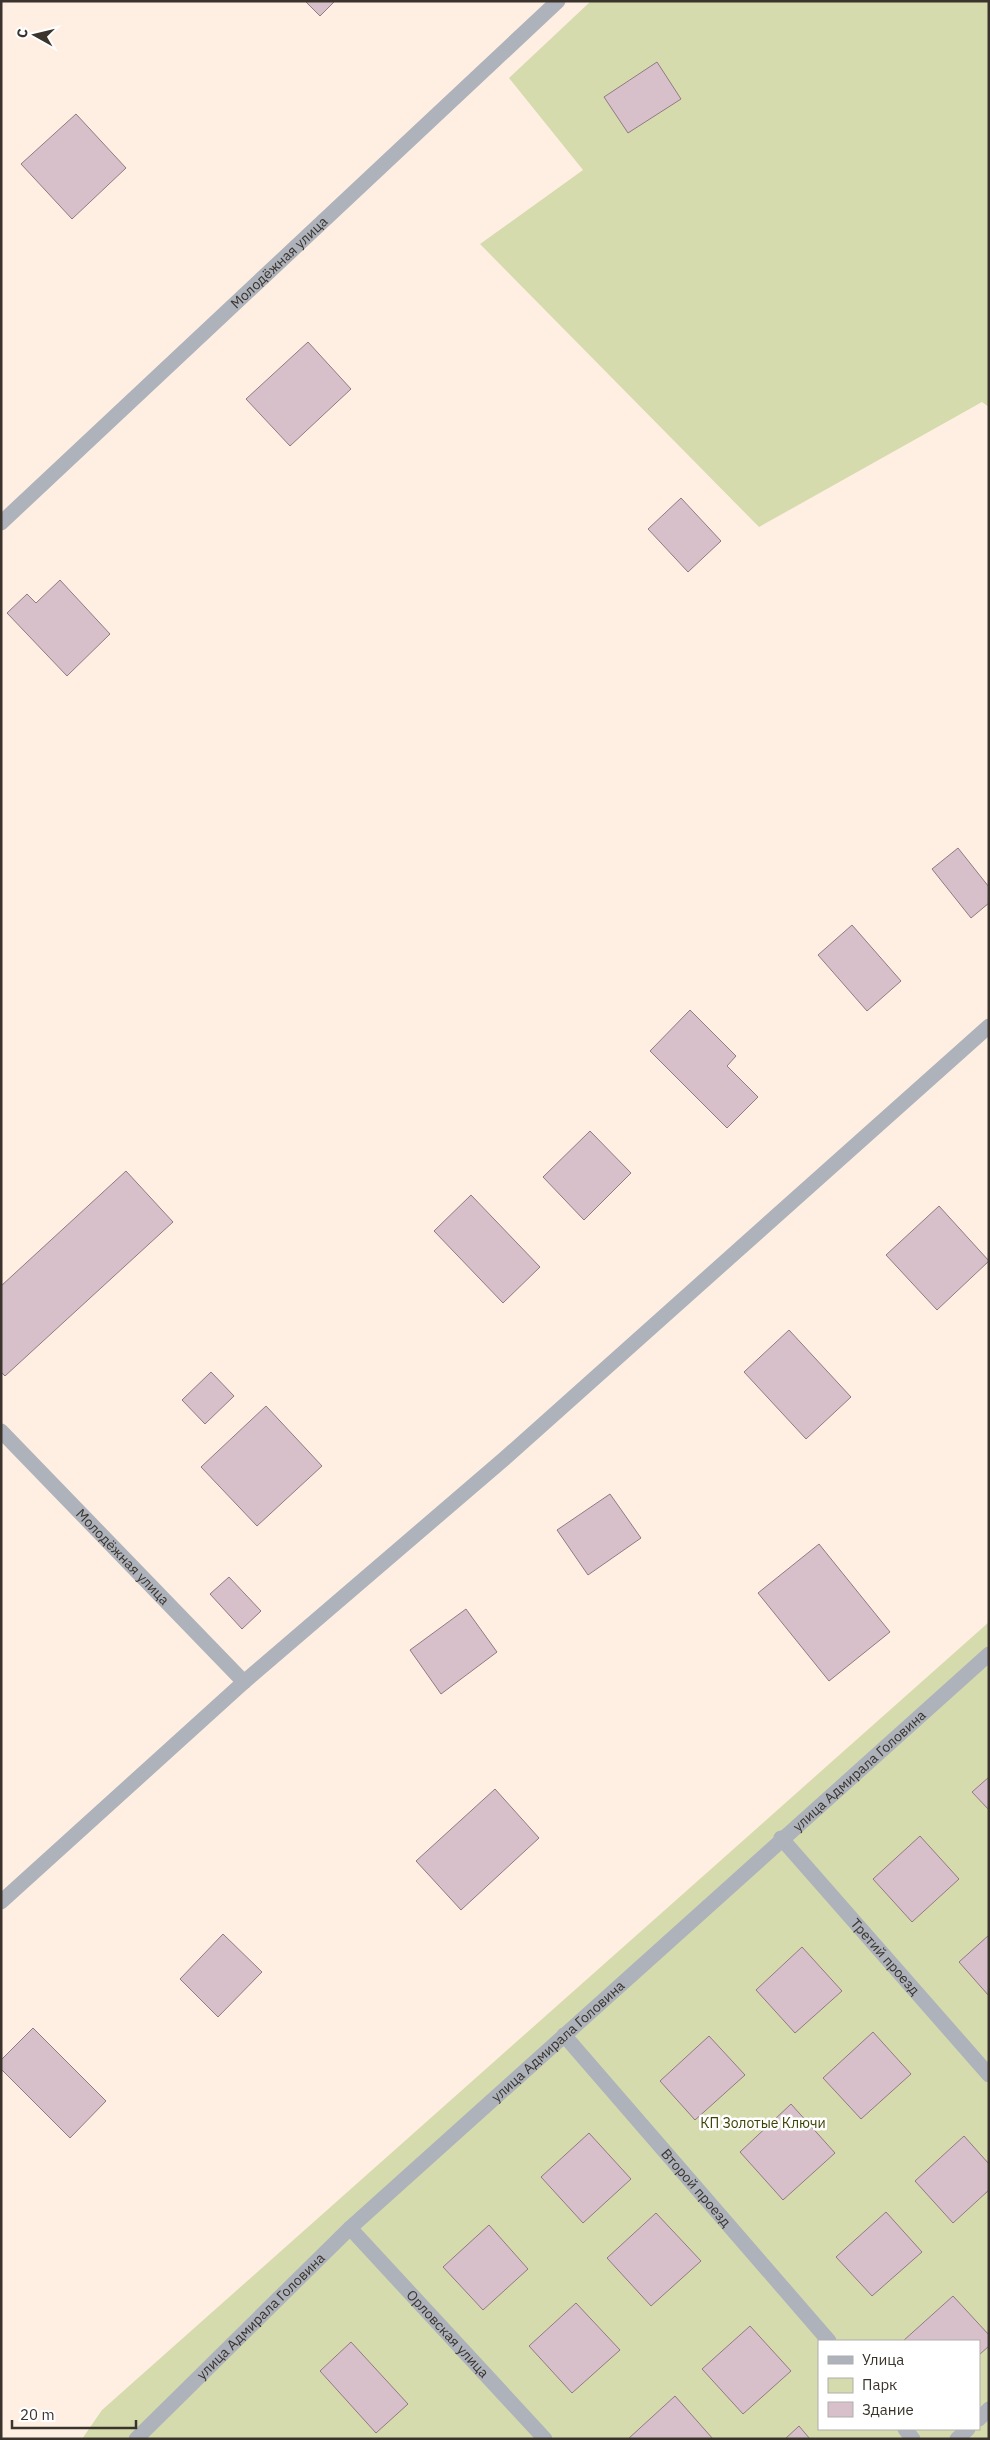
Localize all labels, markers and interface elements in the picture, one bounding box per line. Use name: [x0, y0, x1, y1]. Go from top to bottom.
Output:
north arrow: [10, 10, 60, 60]
text: С: [13, 27, 32, 39]
street label: Молодёжная улица: [227, 212, 332, 312]
street label: Молодёжная улица: [72, 1505, 174, 1609]
street label: улица Адмирала Головина: [789, 1706, 930, 1835]
street label: Третий проезд: [847, 1915, 924, 1999]
street label: улица Адмирала Головина: [488, 1976, 629, 2106]
park label: КП Золотые Ключи: [700, 2114, 826, 2132]
street label: Второй проезд: [657, 2145, 735, 2231]
street label: улица Адмирала Головина: [193, 2249, 329, 2383]
street label: Орловская улица: [403, 2286, 493, 2382]
legend: [818, 2340, 980, 2430]
text: Улица: [862, 2350, 904, 2369]
text: Парк: [862, 2375, 897, 2394]
scale bar: [12, 2398, 136, 2430]
text: Здание: [862, 2400, 914, 2419]
text: 20 m: [20, 2405, 55, 2424]

